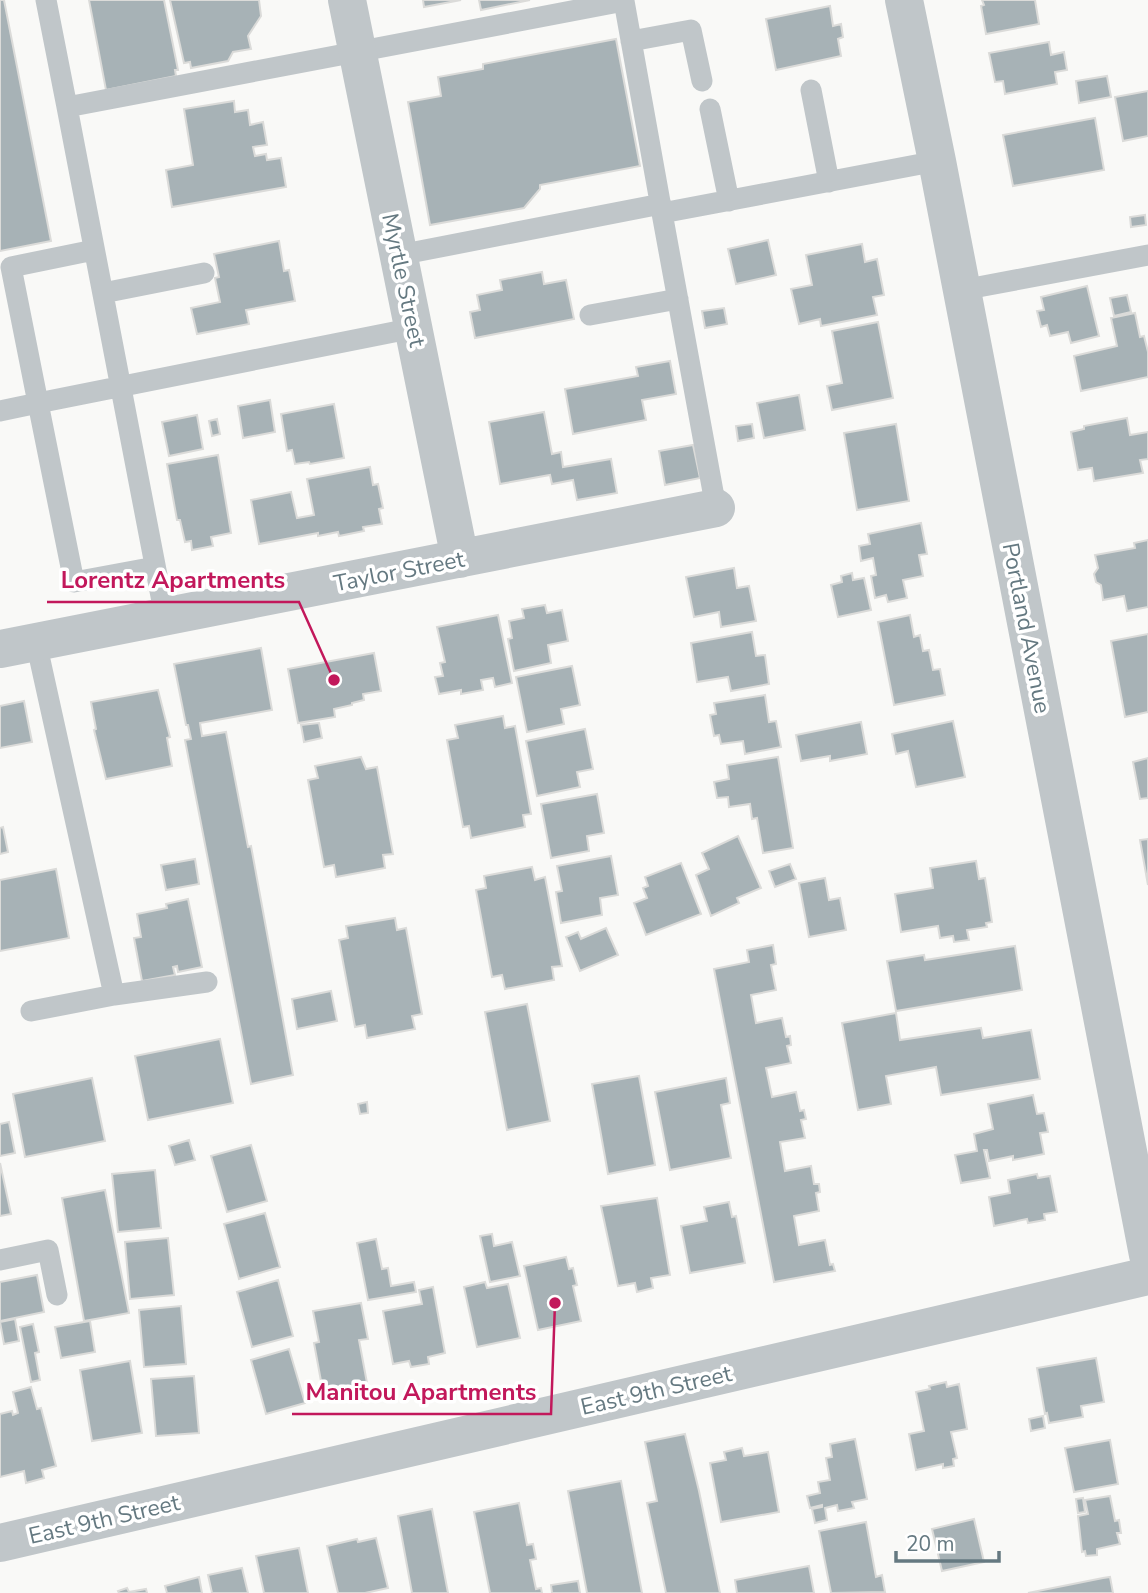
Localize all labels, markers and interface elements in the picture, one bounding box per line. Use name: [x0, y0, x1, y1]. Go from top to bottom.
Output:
street label: Myrtle Street: [374, 210, 433, 351]
street label: Portland Avenue: [995, 540, 1058, 716]
street label: Taylor Street: [331, 543, 468, 599]
callout: Lorentz Apartments: [47, 557, 299, 602]
text: Lorentz Apartments: [61, 564, 285, 596]
street label: East 9th Street: [578, 1358, 736, 1423]
callout: Manitou Apartments: [292, 1369, 551, 1414]
text: Manitou Apartments: [305, 1376, 537, 1408]
street label: East 9th Street: [26, 1487, 184, 1552]
scale bar: [896, 1520, 999, 1564]
text: 20 m: [906, 1530, 955, 1558]

